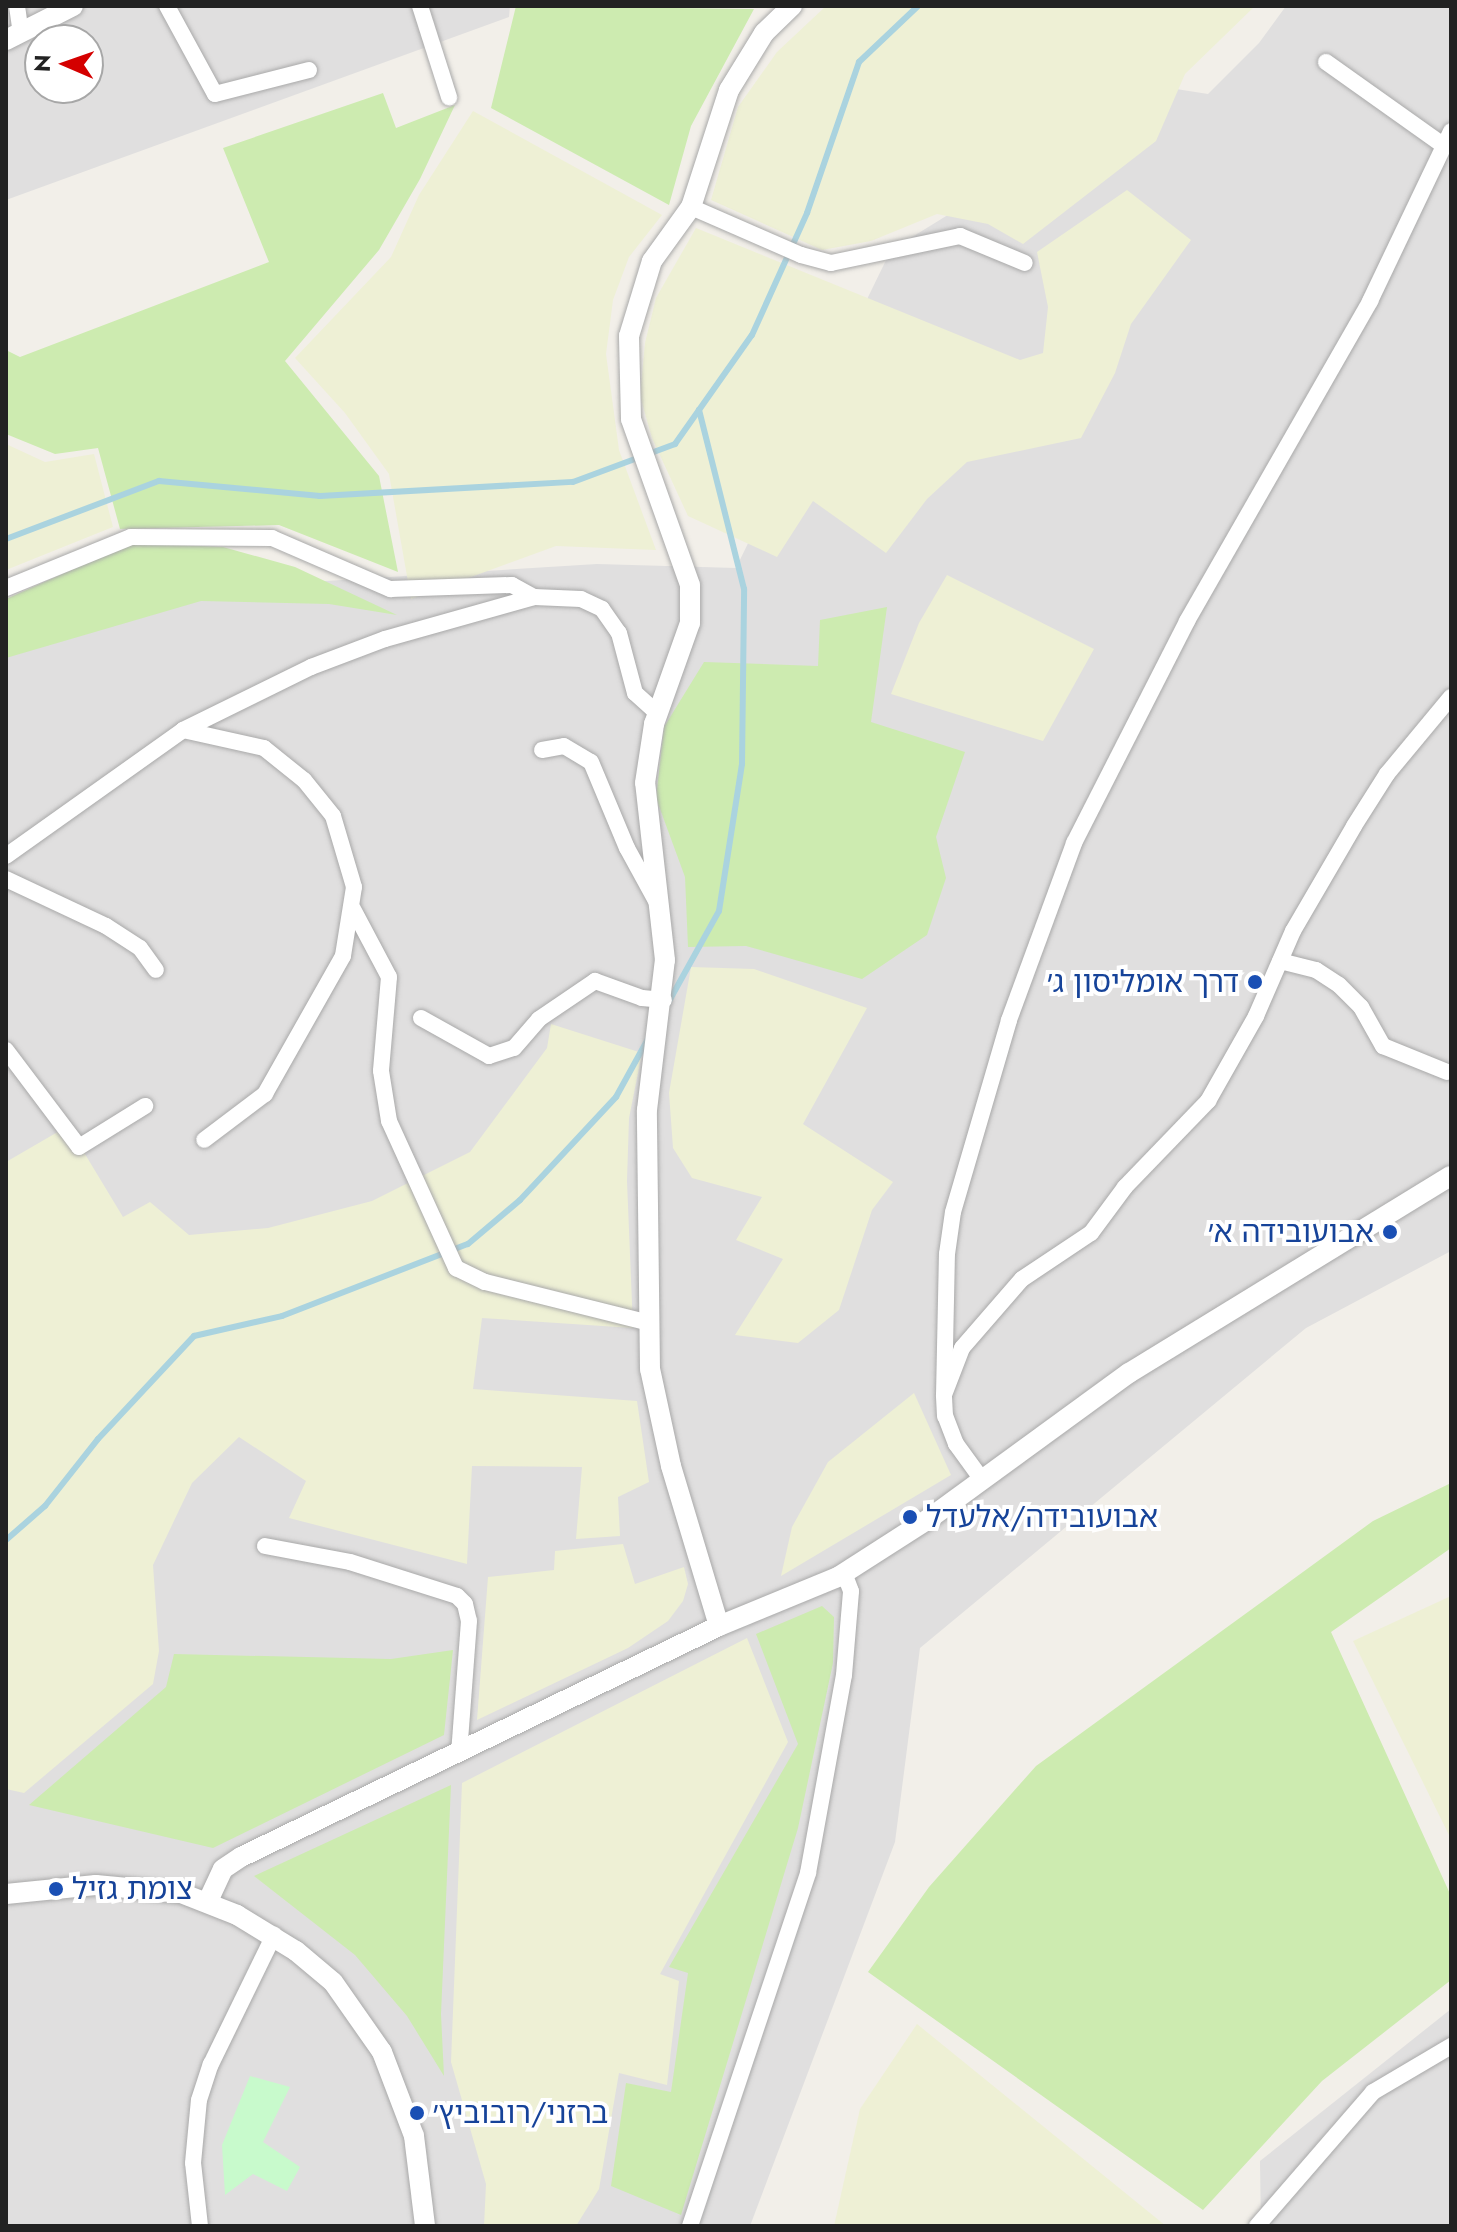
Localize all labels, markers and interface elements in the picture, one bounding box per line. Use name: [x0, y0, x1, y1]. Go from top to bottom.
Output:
north arrow: [24, 24, 104, 104]
text: N: [26, 54, 58, 73]
place label: דרך אומליסון ג׳: [1047, 964, 1239, 1000]
marker: דרך אומליסון ג׳: [1246, 973, 1264, 991]
place label: אבועובידה א׳: [1208, 1214, 1374, 1250]
marker: אבועובידה א׳: [1381, 1223, 1399, 1241]
place label: אבועובידה/אלעדל: [926, 1499, 1158, 1535]
marker: אבועובידה/אלעדל: [901, 1508, 919, 1526]
place label: צומת גזיל: [72, 1871, 193, 1907]
marker: צומת גזיל: [47, 1880, 65, 1898]
place label: ברזני/רובוביץ׳: [433, 2095, 608, 2131]
marker: ברזני/רובוביץ׳: [408, 2104, 426, 2122]

